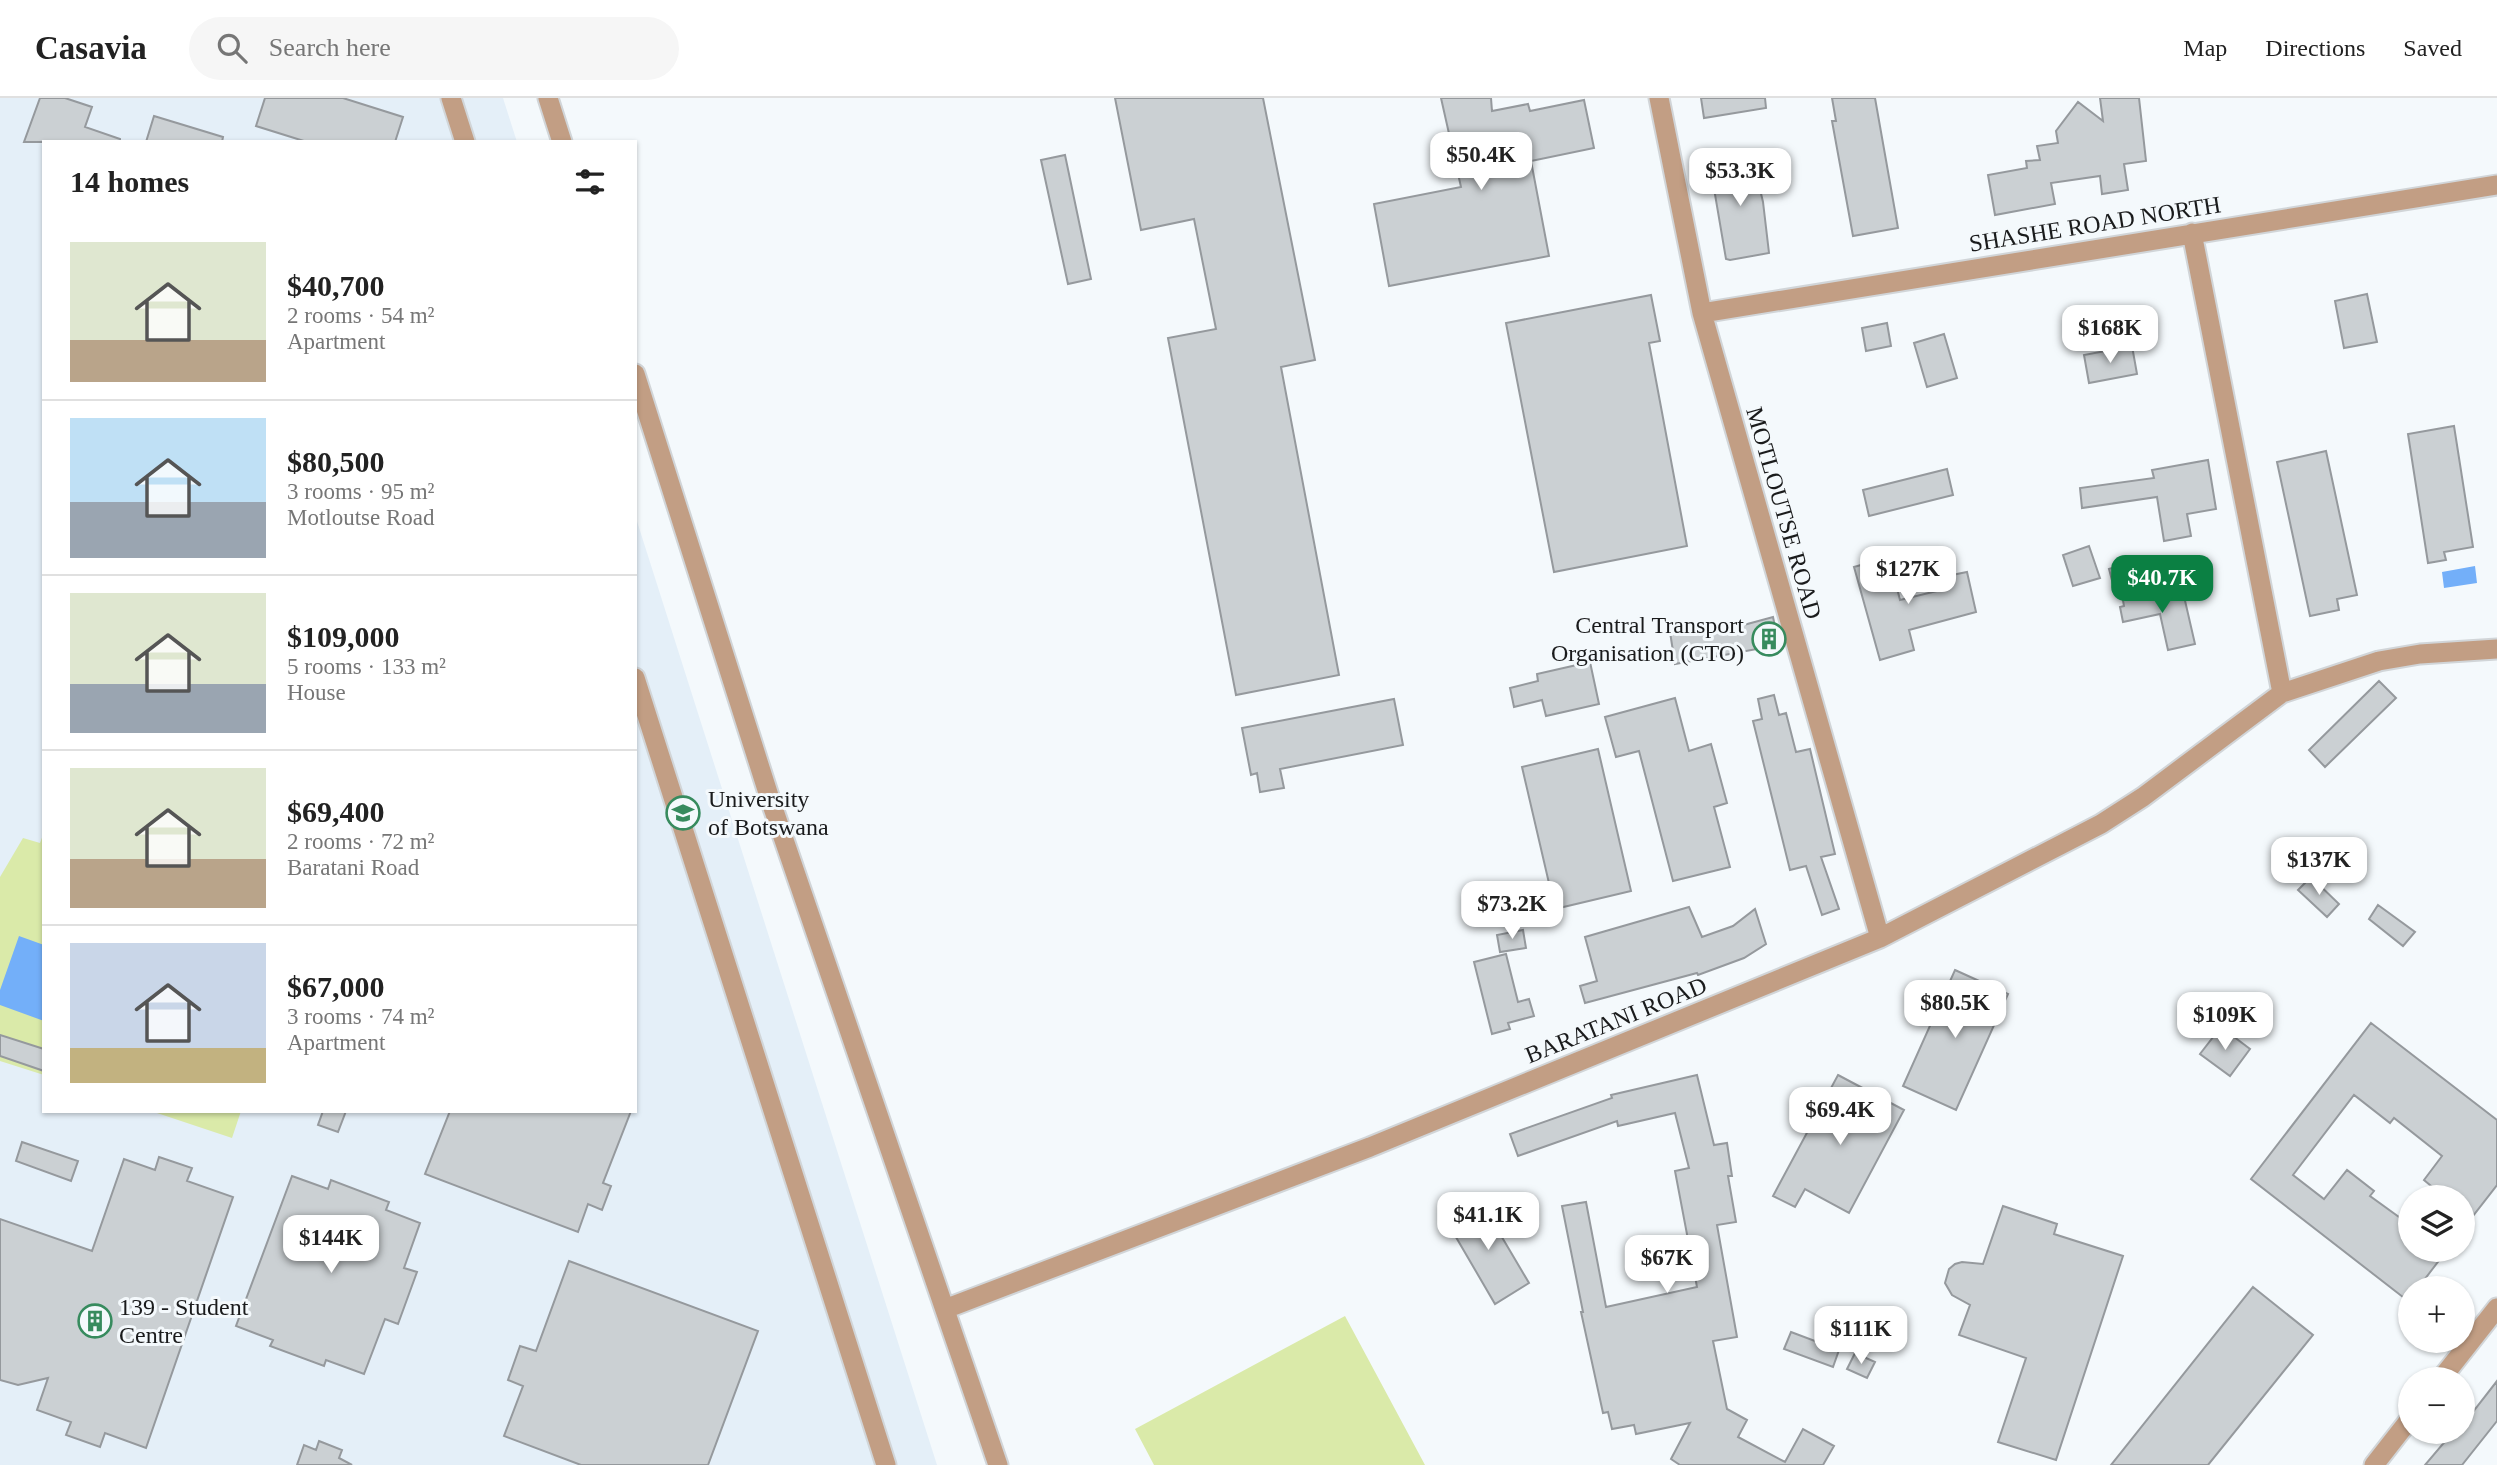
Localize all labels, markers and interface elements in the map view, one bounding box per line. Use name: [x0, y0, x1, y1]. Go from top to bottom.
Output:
search box: [189, 17, 679, 80]
icon: search: [213, 29, 251, 67]
text: Casavia: [35, 30, 147, 66]
text: Search here: [269, 33, 391, 62]
text: Map: [2183, 35, 2227, 61]
text: Directions: [2265, 35, 2365, 61]
text: Saved: [2403, 35, 2462, 61]
pin: $50.4K: [1424, 132, 1538, 192]
text: $50.4K: [1446, 142, 1516, 167]
pin: $53.3K: [1683, 148, 1797, 208]
text: $53.3K: [1705, 158, 1775, 183]
icon: filters: [571, 163, 609, 201]
text: 14 homes: [70, 165, 189, 198]
street label: SHASHE ROAD NORTH: [1967, 191, 2223, 257]
text: $40,700: [287, 269, 385, 302]
icon: home: [126, 270, 210, 354]
text: 2 rooms · 54 m²: [287, 303, 434, 328]
pin: $168K: [2061, 306, 2159, 365]
text: $168K: [2078, 315, 2142, 340]
text: Apartment: [287, 329, 385, 354]
street label: MOTLOUTSE ROAD: [1741, 404, 1827, 622]
text: $80,500: [287, 445, 385, 478]
icon: home: [126, 446, 210, 530]
text: 3 rooms · 95 m²: [287, 479, 434, 504]
text: Motloutse Road: [287, 505, 435, 530]
pin: $127K: [1859, 546, 1957, 606]
text: $127K: [1876, 556, 1940, 581]
pin: $40.7K: [2105, 556, 2219, 615]
text: $40.7K: [2127, 565, 2197, 590]
place label: Central Transport Organisation (CTO): [1551, 612, 1744, 666]
text: $109,000: [287, 620, 400, 653]
building icon: Central Transport Organisation (CTO): [1750, 620, 1788, 658]
icon: home: [126, 621, 210, 705]
text: 5 rooms · 133 m²: [287, 654, 446, 679]
text: House: [287, 680, 346, 705]
place label: University of Botswana: [708, 786, 829, 840]
school or university icon: University of Botswana: [664, 794, 702, 832]
text: $69,400: [287, 795, 385, 828]
icon: home: [126, 796, 210, 880]
text: 2 rooms · 72 m²: [287, 829, 434, 854]
pin: $137K: [2270, 838, 2368, 897]
text: $137K: [2287, 847, 2351, 872]
text: Baratani Road: [287, 855, 419, 880]
pin: $73.2K: [1455, 882, 1569, 941]
text: $73.2K: [1477, 891, 1547, 916]
text: $67,000: [287, 970, 385, 1003]
icon: home: [126, 971, 210, 1055]
street label: BARATANI ROAD: [1521, 972, 1711, 1068]
pin: $80.5K: [1898, 981, 2012, 1040]
text: $80.5K: [1920, 990, 1990, 1015]
pin: $109K: [2176, 992, 2274, 1052]
text: $109K: [2193, 1002, 2257, 1027]
text: 3 rooms · 74 m²: [287, 1004, 434, 1029]
text: Apartment: [287, 1030, 385, 1055]
pin: $69.4K: [1783, 1088, 1897, 1147]
text: $69.4K: [1805, 1097, 1875, 1122]
map controls: [2398, 1185, 2475, 1444]
button: layers: [2398, 1185, 2475, 1262]
pin: $41.1K: [1431, 1192, 1545, 1252]
text: $41.1K: [1453, 1202, 1523, 1227]
pin: $144K: [282, 1216, 380, 1275]
text: $144K: [299, 1225, 363, 1250]
pin: $67K: [1626, 1236, 1708, 1295]
text: $67K: [1641, 1245, 1693, 1270]
button: +: [2398, 1276, 2475, 1353]
place label: 139 - Student Centre: [119, 1294, 249, 1348]
building icon: 139 - Student Centre: [76, 1302, 114, 1340]
pin: $111K: [1812, 1306, 1910, 1366]
text: $111K: [1830, 1316, 1892, 1341]
button: −: [2398, 1367, 2475, 1444]

